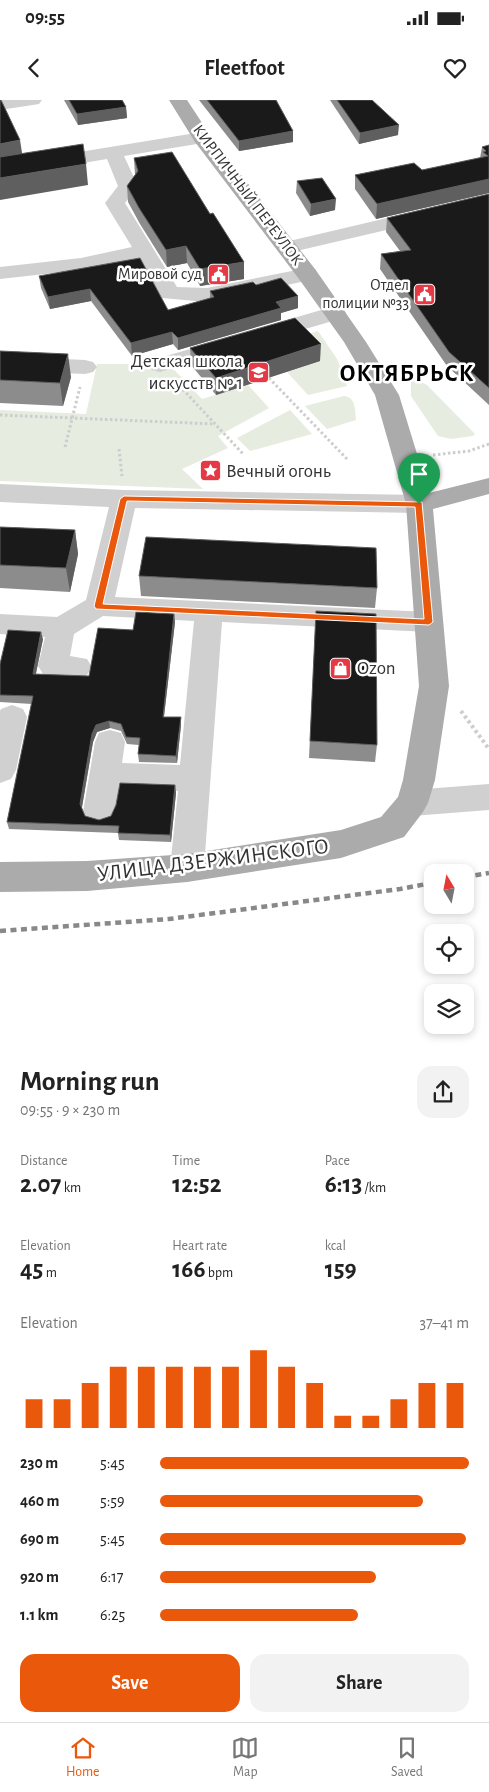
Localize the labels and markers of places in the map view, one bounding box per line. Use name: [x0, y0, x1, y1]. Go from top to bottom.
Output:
public building icon: Мировой суд: [206, 262, 230, 286]
place label: Мировой суд: [118, 266, 202, 283]
place label: Отдел полиции №33: [322, 277, 409, 311]
public building icon: Отдел полиции №33: [413, 282, 437, 306]
place label: Детская школа искусств № 1: [131, 352, 243, 393]
school or university icon: Детская школа искусств № 1: [247, 360, 271, 384]
pin: [398, 453, 440, 504]
place icon: Вечный огонь: [198, 459, 222, 483]
place label: Вечный огонь: [226, 462, 331, 481]
shop icon: Ozon: [329, 656, 353, 680]
place label: Ozon: [357, 659, 396, 678]

